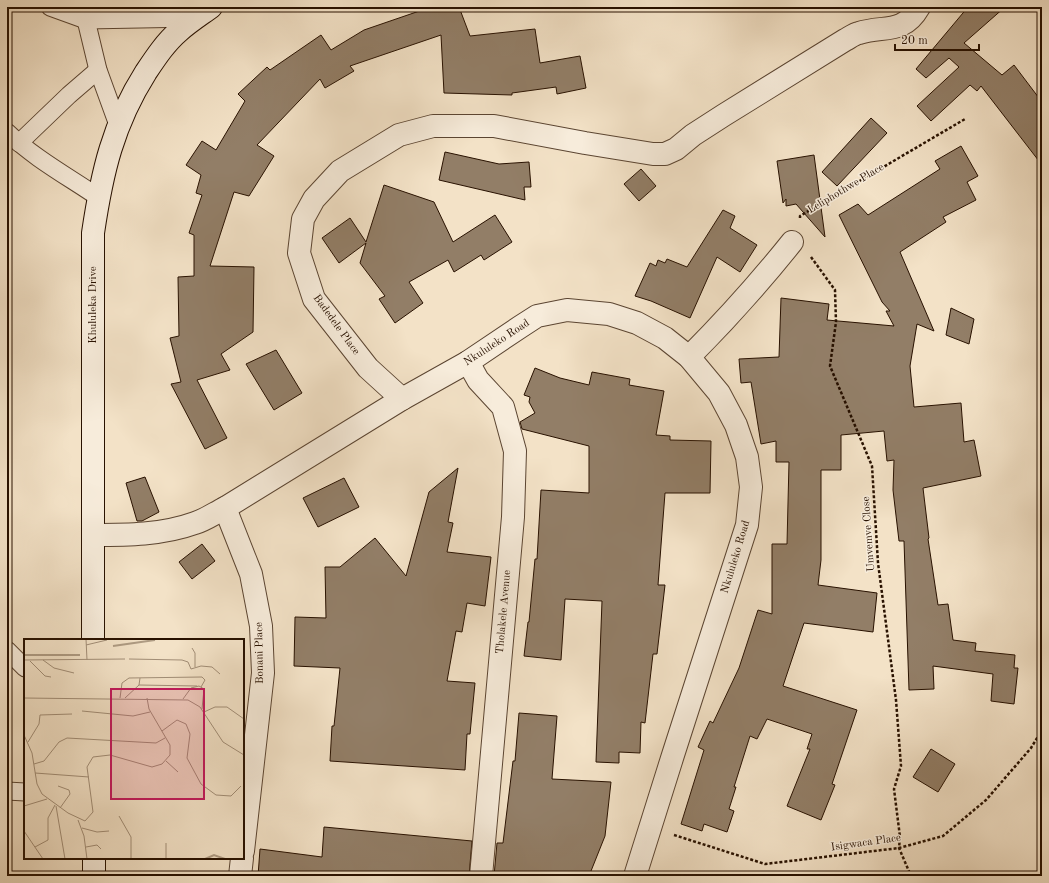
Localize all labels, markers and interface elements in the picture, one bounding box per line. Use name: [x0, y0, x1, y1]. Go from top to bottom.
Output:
scale bar: [895, 26, 979, 52]
text: 20 m: [901, 35, 928, 47]
street label: Leliphothwe Place: [806, 162, 886, 216]
street label: Khululeka Drive: [88, 266, 99, 344]
street label: Badedele Place: [311, 293, 361, 357]
street label: Nkululeko Road: [462, 318, 532, 368]
street label: Umvemve Close: [861, 496, 877, 572]
street label: Nkululeko Road: [720, 519, 752, 595]
street label: Tholakele Avenue: [495, 569, 513, 655]
street label: Bonani Place: [254, 622, 266, 684]
inset map: [24, 639, 244, 859]
street label: Isigwaca Place: [830, 833, 902, 853]

